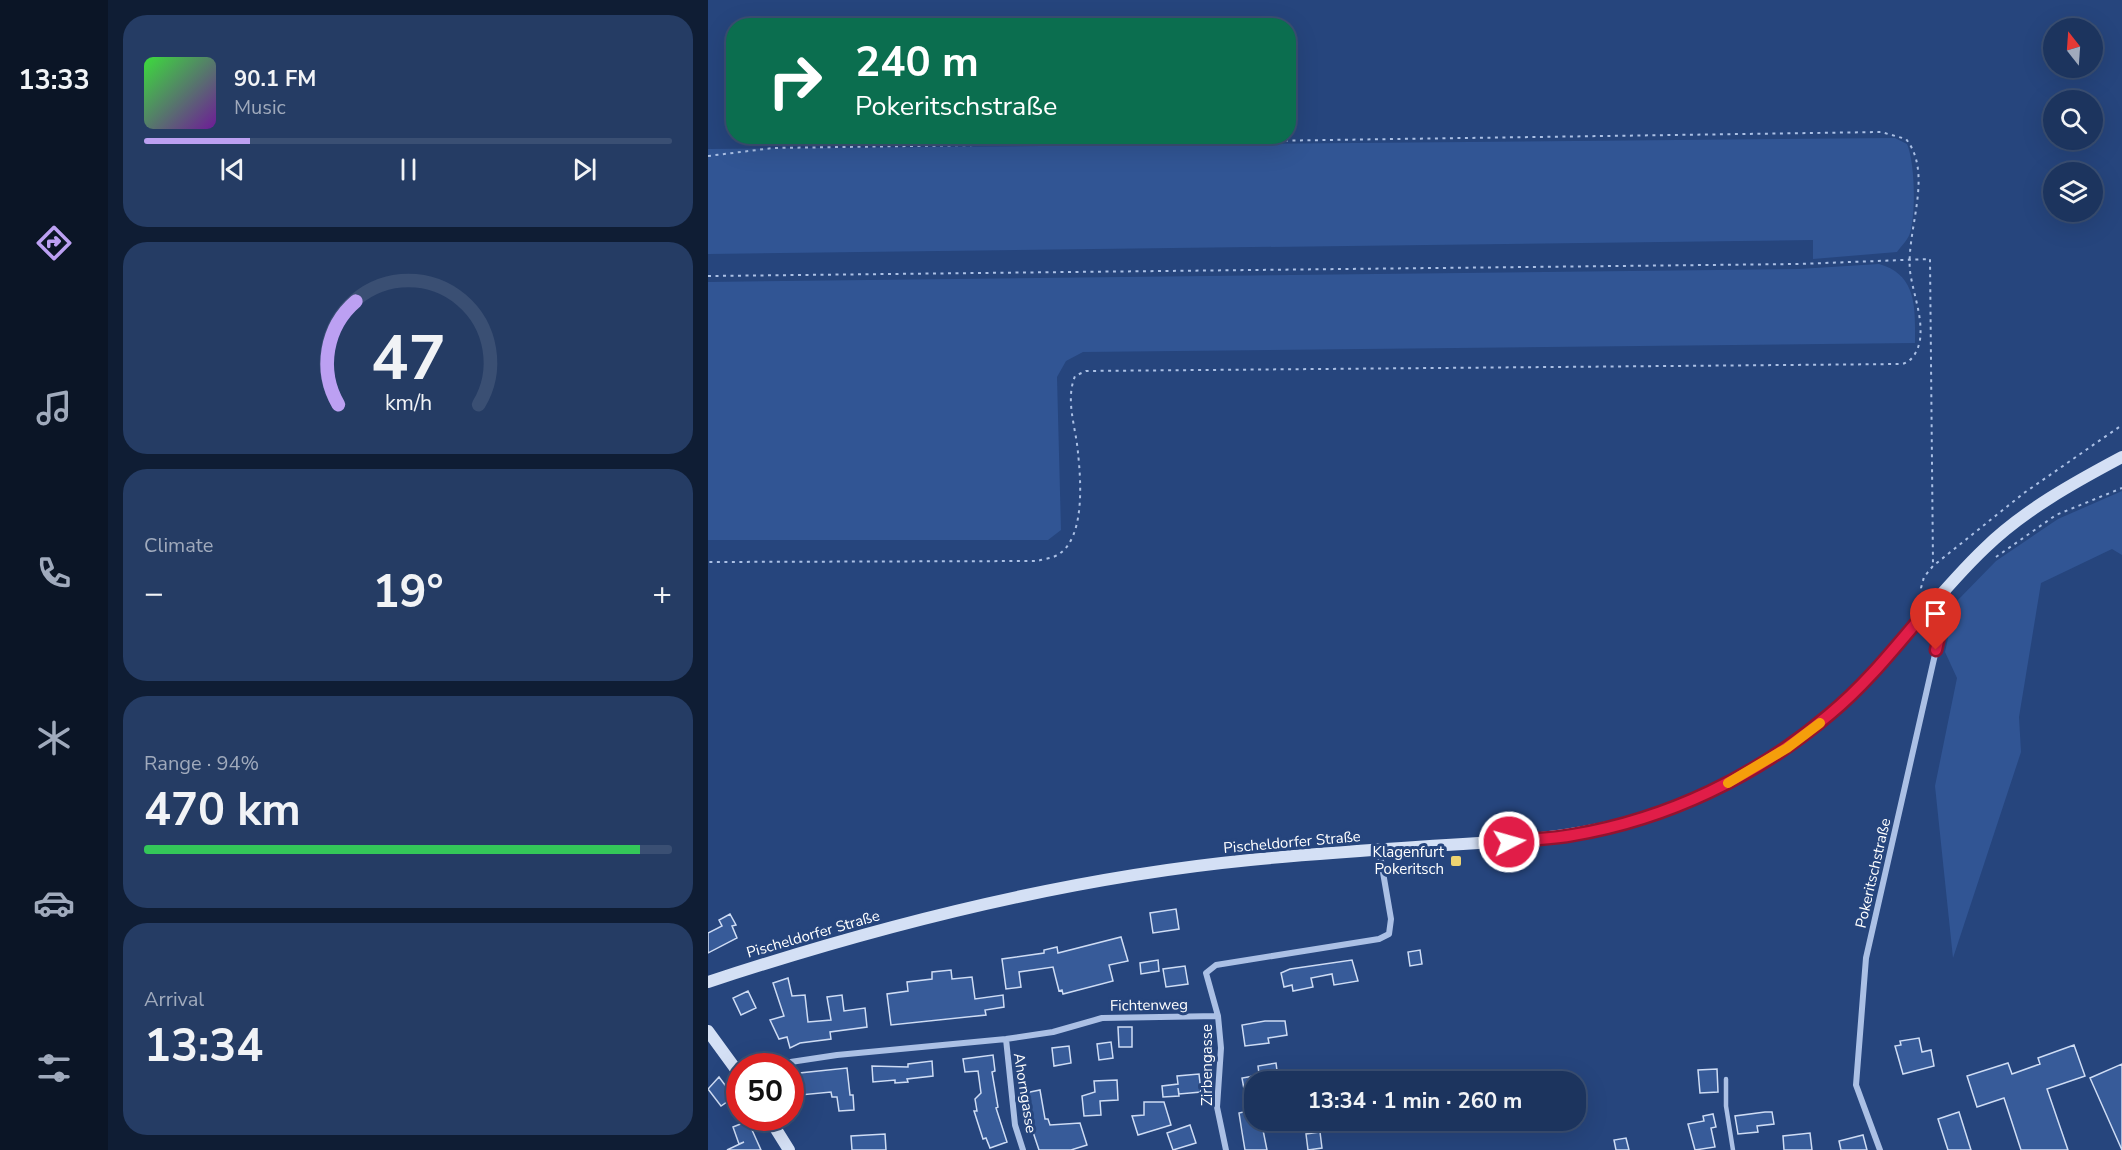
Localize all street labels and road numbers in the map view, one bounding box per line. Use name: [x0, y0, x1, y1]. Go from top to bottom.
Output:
street label: Pokeritschstraße: [1851, 816, 1895, 930]
street label: Pischeldorfer Straße: [1223, 826, 1361, 858]
street label: Pischeldorfer Straße: [744, 905, 882, 963]
street label: Fichtenweg: [1110, 994, 1188, 1016]
street label: Zirbengasse: [1197, 1024, 1217, 1106]
street label: Ahorngasse: [1009, 1052, 1041, 1135]

